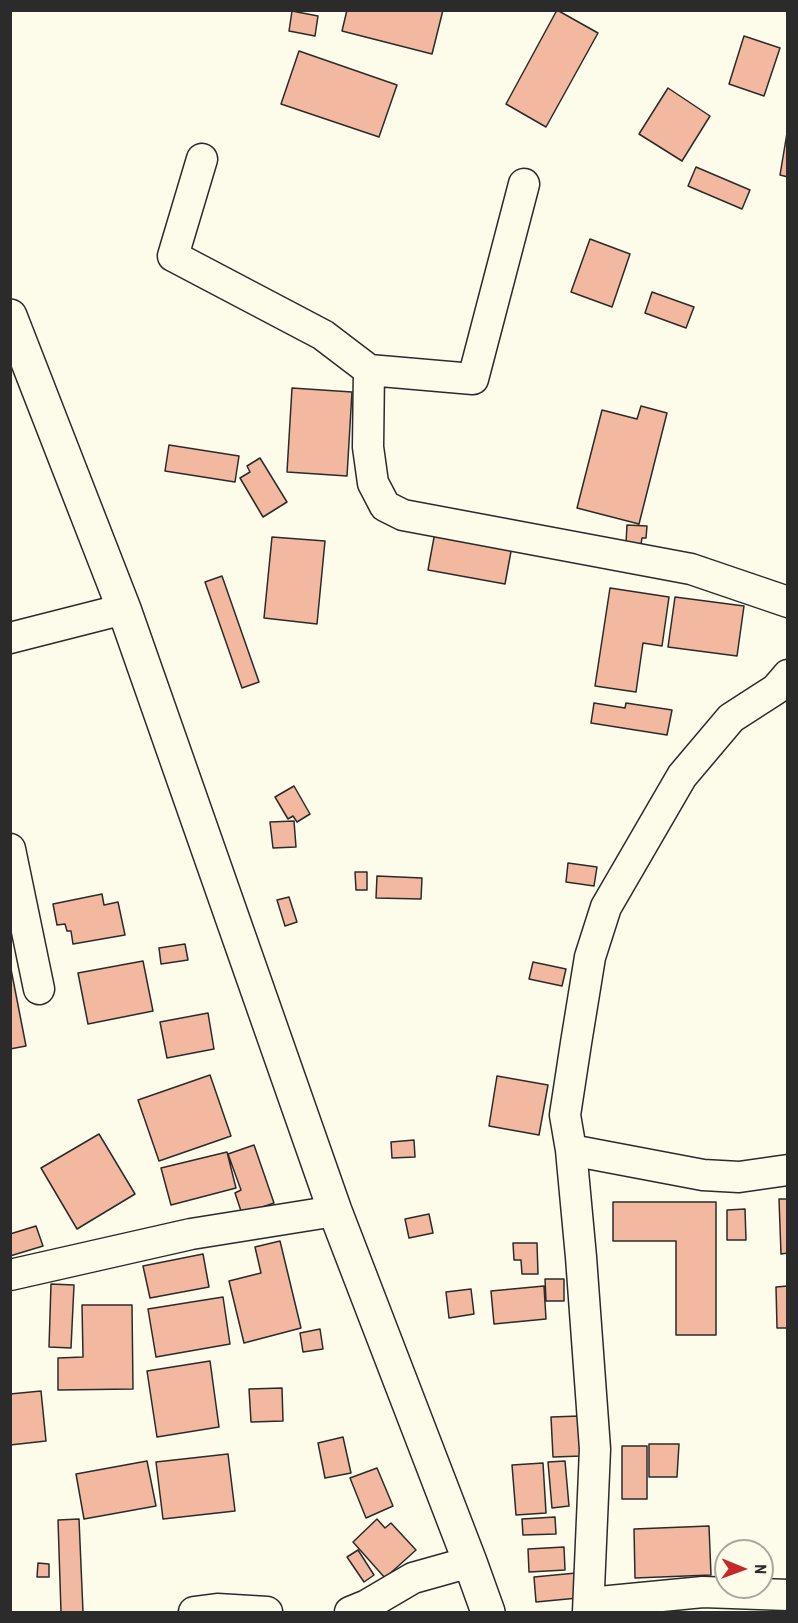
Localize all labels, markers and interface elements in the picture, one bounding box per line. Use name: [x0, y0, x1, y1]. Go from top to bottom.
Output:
north arrow: [714, 1539, 774, 1599]
text: N: [751, 1564, 770, 1574]

